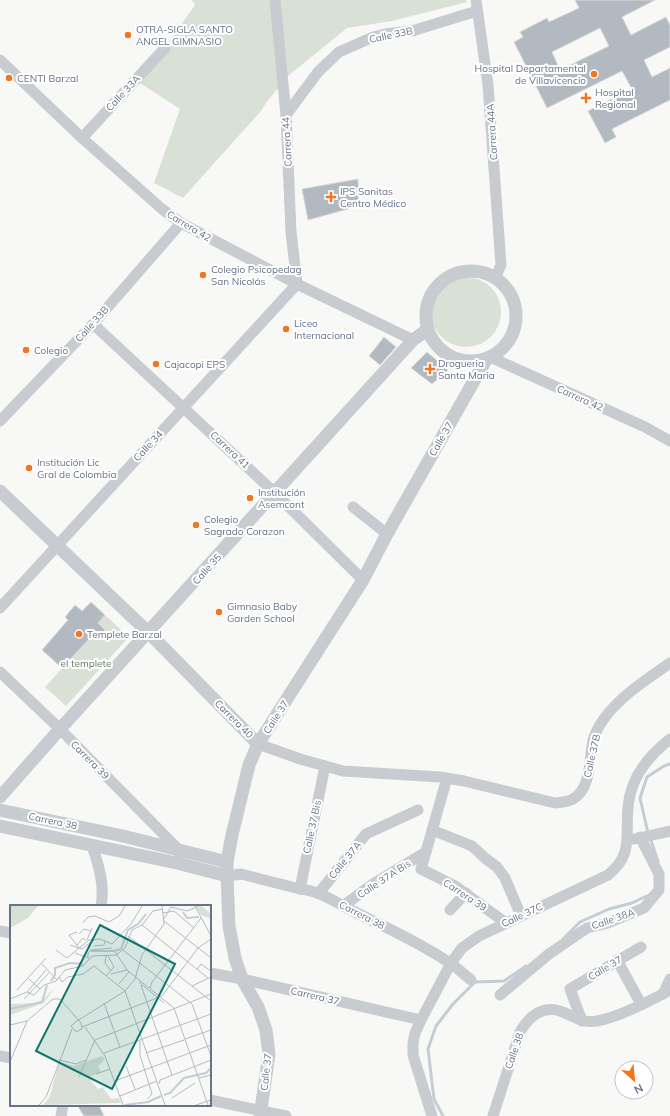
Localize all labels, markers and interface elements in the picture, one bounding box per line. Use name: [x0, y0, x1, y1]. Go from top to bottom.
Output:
place label: OTRA-SIGLA SANTO ANGEL GIMNASIO: [136, 23, 233, 48]
street label: Calle 33B: [368, 24, 414, 46]
marker: OTRA-SIGLA SANTO ANGEL GIMNASIO: [123, 30, 133, 40]
place label: Hospital Departamental de Villavicencio: [475, 62, 586, 87]
marker: Hospital Departamental de Villavicencio: [589, 69, 599, 79]
place label: CENTI Barzal: [17, 72, 78, 85]
street label: Calle 33A: [103, 72, 143, 114]
marker: CENTI Barzal: [4, 73, 14, 83]
place label: Hospital Regional: [595, 86, 636, 111]
marker: Hospital Regional: [580, 92, 592, 104]
street label: Carrera 44A: [483, 103, 500, 161]
street label: Carrera 44: [279, 117, 295, 167]
place label: IPS Sanitas Centro Médico: [340, 185, 406, 210]
marker: IPS Sanitas Centro Médico: [325, 191, 337, 203]
street label: Carrera 42: [164, 208, 214, 244]
place label: Colegio Psicopedag San Nicolás: [211, 263, 301, 288]
marker: Colegio Psicopedag San Nicolás: [198, 270, 208, 280]
street label: Calle 33B: [72, 303, 112, 345]
place label: Liceo Internacional: [294, 317, 354, 342]
marker: Liceo Internacional: [281, 324, 291, 334]
place label: Colegio: [34, 344, 68, 357]
marker: Colegio: [21, 345, 31, 355]
place label: Drogueria Santa Maria: [438, 357, 495, 382]
place label: Cajacopi EPS: [164, 358, 225, 371]
marker: Cajacopi EPS: [151, 359, 161, 369]
marker: Drogueria Santa Maria: [425, 364, 435, 374]
street label: Carrera 42: [555, 382, 605, 414]
street label: Calle 37: [426, 420, 456, 458]
street label: Calle 34: [130, 428, 166, 464]
street label: Carrera 41: [207, 428, 253, 472]
place label: Institución Lic Gral de Colombia: [37, 456, 116, 481]
marker: Institución Lic Gral de Colombia: [24, 463, 34, 473]
place label: Institución Asemcont: [258, 486, 306, 511]
marker: Institución Asemcont: [245, 493, 255, 503]
place label: Colegio Sagrado Corazon: [204, 513, 285, 538]
marker: Colegio Sagrado Corazon: [191, 520, 201, 530]
street label: Calle 35: [190, 551, 224, 587]
place label: Gimnasio Baby Garden School: [227, 600, 298, 625]
marker: Gimnasio Baby Garden School: [214, 607, 224, 617]
place label: Templete Barzal: [87, 628, 162, 641]
marker: Templete Barzal: [74, 629, 84, 639]
park label: el templete: [61, 657, 111, 670]
street label: Carrera 40: [212, 697, 256, 741]
street label: Calle 37: [260, 698, 292, 736]
street label: Calle 37B: [581, 733, 603, 779]
street label: Carrera 39: [68, 738, 112, 782]
street label: Calle 37 Bis: [300, 799, 324, 855]
street label: Carrera 38: [27, 809, 79, 833]
street label: Calle 37A: [326, 838, 365, 882]
street label: Calle 37A Bis: [355, 857, 413, 901]
street label: Carrera 39: [441, 876, 489, 914]
street label: Carrera 38: [337, 898, 387, 932]
street label: Calle 37C: [499, 900, 545, 930]
inset map: [10, 905, 211, 1106]
street label: Calle 38A: [590, 905, 637, 932]
street label: Calle 37: [586, 953, 624, 983]
street label: Carrera 37: [289, 984, 341, 1008]
street label: Calle 38: [502, 1031, 526, 1071]
street label: Calle 37: [258, 1053, 274, 1091]
north arrow: [614, 1060, 654, 1100]
text: N: [632, 1081, 645, 1097]

